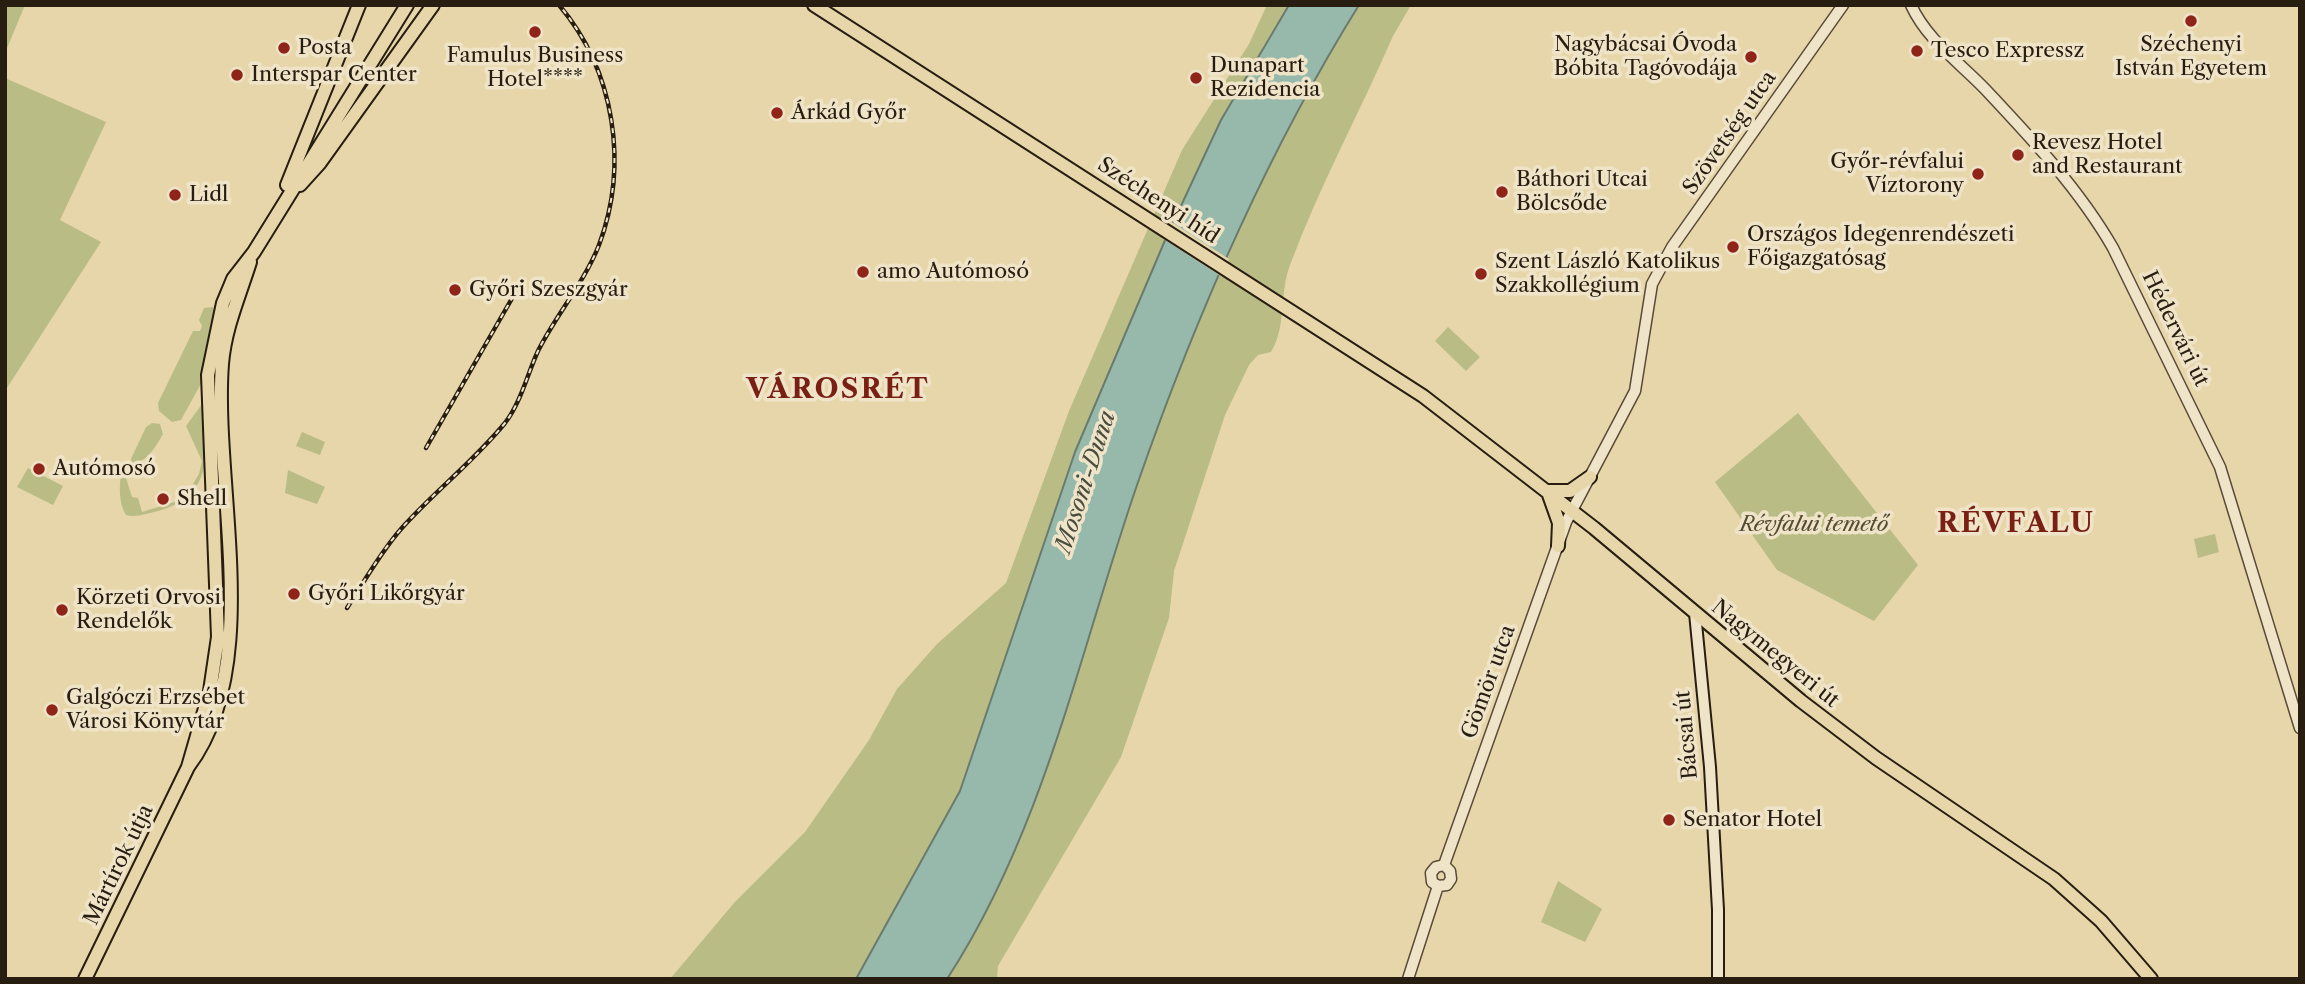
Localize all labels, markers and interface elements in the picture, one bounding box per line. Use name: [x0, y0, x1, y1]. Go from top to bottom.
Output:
marker: Széchenyi István Egyetem: [2183, 13, 2199, 29]
marker: Famulus Business Hotel****: [527, 24, 543, 40]
place label: Nagybácsai Óvoda Bóbita Tagóvodája: [1554, 32, 1737, 82]
place label: Széchenyi István Egyetem: [2115, 32, 2267, 82]
place label: Posta: [298, 35, 352, 61]
place label: Tesco Expressz: [1931, 38, 2084, 64]
marker: Posta: [276, 40, 292, 56]
place label: Famulus Business Hotel****: [447, 43, 623, 93]
marker: Tesco Expressz: [1909, 43, 1925, 59]
marker: Nagybácsai Óvoda Bóbita Tagóvodája: [1743, 49, 1759, 65]
place label: Dunapart Rezidencia: [1210, 53, 1320, 103]
place label: Interspar Center: [251, 62, 417, 88]
street label: Szövetség utca: [1678, 66, 1782, 200]
marker: Interspar Center: [229, 67, 245, 83]
marker: Dunapart Rezidencia: [1188, 70, 1204, 86]
place label: Árkád Győr: [791, 100, 906, 126]
marker: Árkád Győr: [769, 105, 785, 121]
place label: Revesz Hotel and Restaurant: [2032, 130, 2182, 180]
marker: Revesz Hotel and Restaurant: [2010, 147, 2026, 163]
place label: Győr-révfalui Víztorony: [1830, 149, 1964, 199]
street label: Széchenyi híd: [1093, 152, 1223, 250]
marker: Győr-révfalui Víztorony: [1970, 166, 1986, 182]
place label: Báthori Utcai Bölcsőde: [1516, 167, 1648, 217]
place label: Lidl: [189, 182, 228, 208]
marker: Báthori Utcai Bölcsőde: [1494, 184, 1510, 200]
marker: Lidl: [167, 187, 183, 203]
place label: Országos Idegenrendészeti Főigazgatósag: [1747, 222, 2014, 272]
marker: Országos Idegenrendészeti Főigazgatósag: [1725, 239, 1741, 255]
place label: Szent László Katolikus Szakkollégium: [1495, 249, 1720, 299]
place label: amo Autómosó: [877, 259, 1029, 285]
marker: amo Autómosó: [855, 264, 871, 280]
marker: Szent László Katolikus Szakkollégium: [1473, 266, 1489, 282]
street label: Hédervári út: [2136, 267, 2214, 391]
place label: Győri Szeszgyár: [469, 277, 628, 303]
marker: Győri Szeszgyár: [447, 282, 463, 298]
district label: VÁROSRÉT: [747, 373, 929, 407]
water label: Mosoni-Duna: [1050, 408, 1122, 556]
place label: Autómosó: [53, 456, 156, 482]
marker: Autómosó: [31, 461, 47, 477]
place label: Shell: [177, 486, 227, 512]
marker: Shell: [155, 491, 171, 507]
district label: RÉVFALU: [1938, 507, 2094, 541]
park label: Révfalui temető: [1740, 512, 1888, 538]
place label: Győri Likőrgyár: [308, 581, 465, 607]
place label: Körzeti Orvosi Rendelők: [76, 585, 221, 635]
marker: Győri Likőrgyár: [286, 586, 302, 602]
street label: Nagymegyeri út: [1706, 595, 1844, 713]
marker: Körzeti Orvosi Rendelők: [54, 602, 70, 618]
street label: Gömör utca: [1457, 622, 1521, 742]
place label: Galgóczi Erzsébet Városi Könyvtár: [66, 685, 245, 735]
street label: Bácsai út: [1671, 690, 1703, 780]
marker: Galgóczi Erzsébet Városi Könyvtár: [44, 702, 60, 718]
street label: Mártírok útja: [79, 801, 159, 929]
place label: Senator Hotel: [1683, 807, 1822, 833]
marker: Senator Hotel: [1661, 812, 1677, 828]

